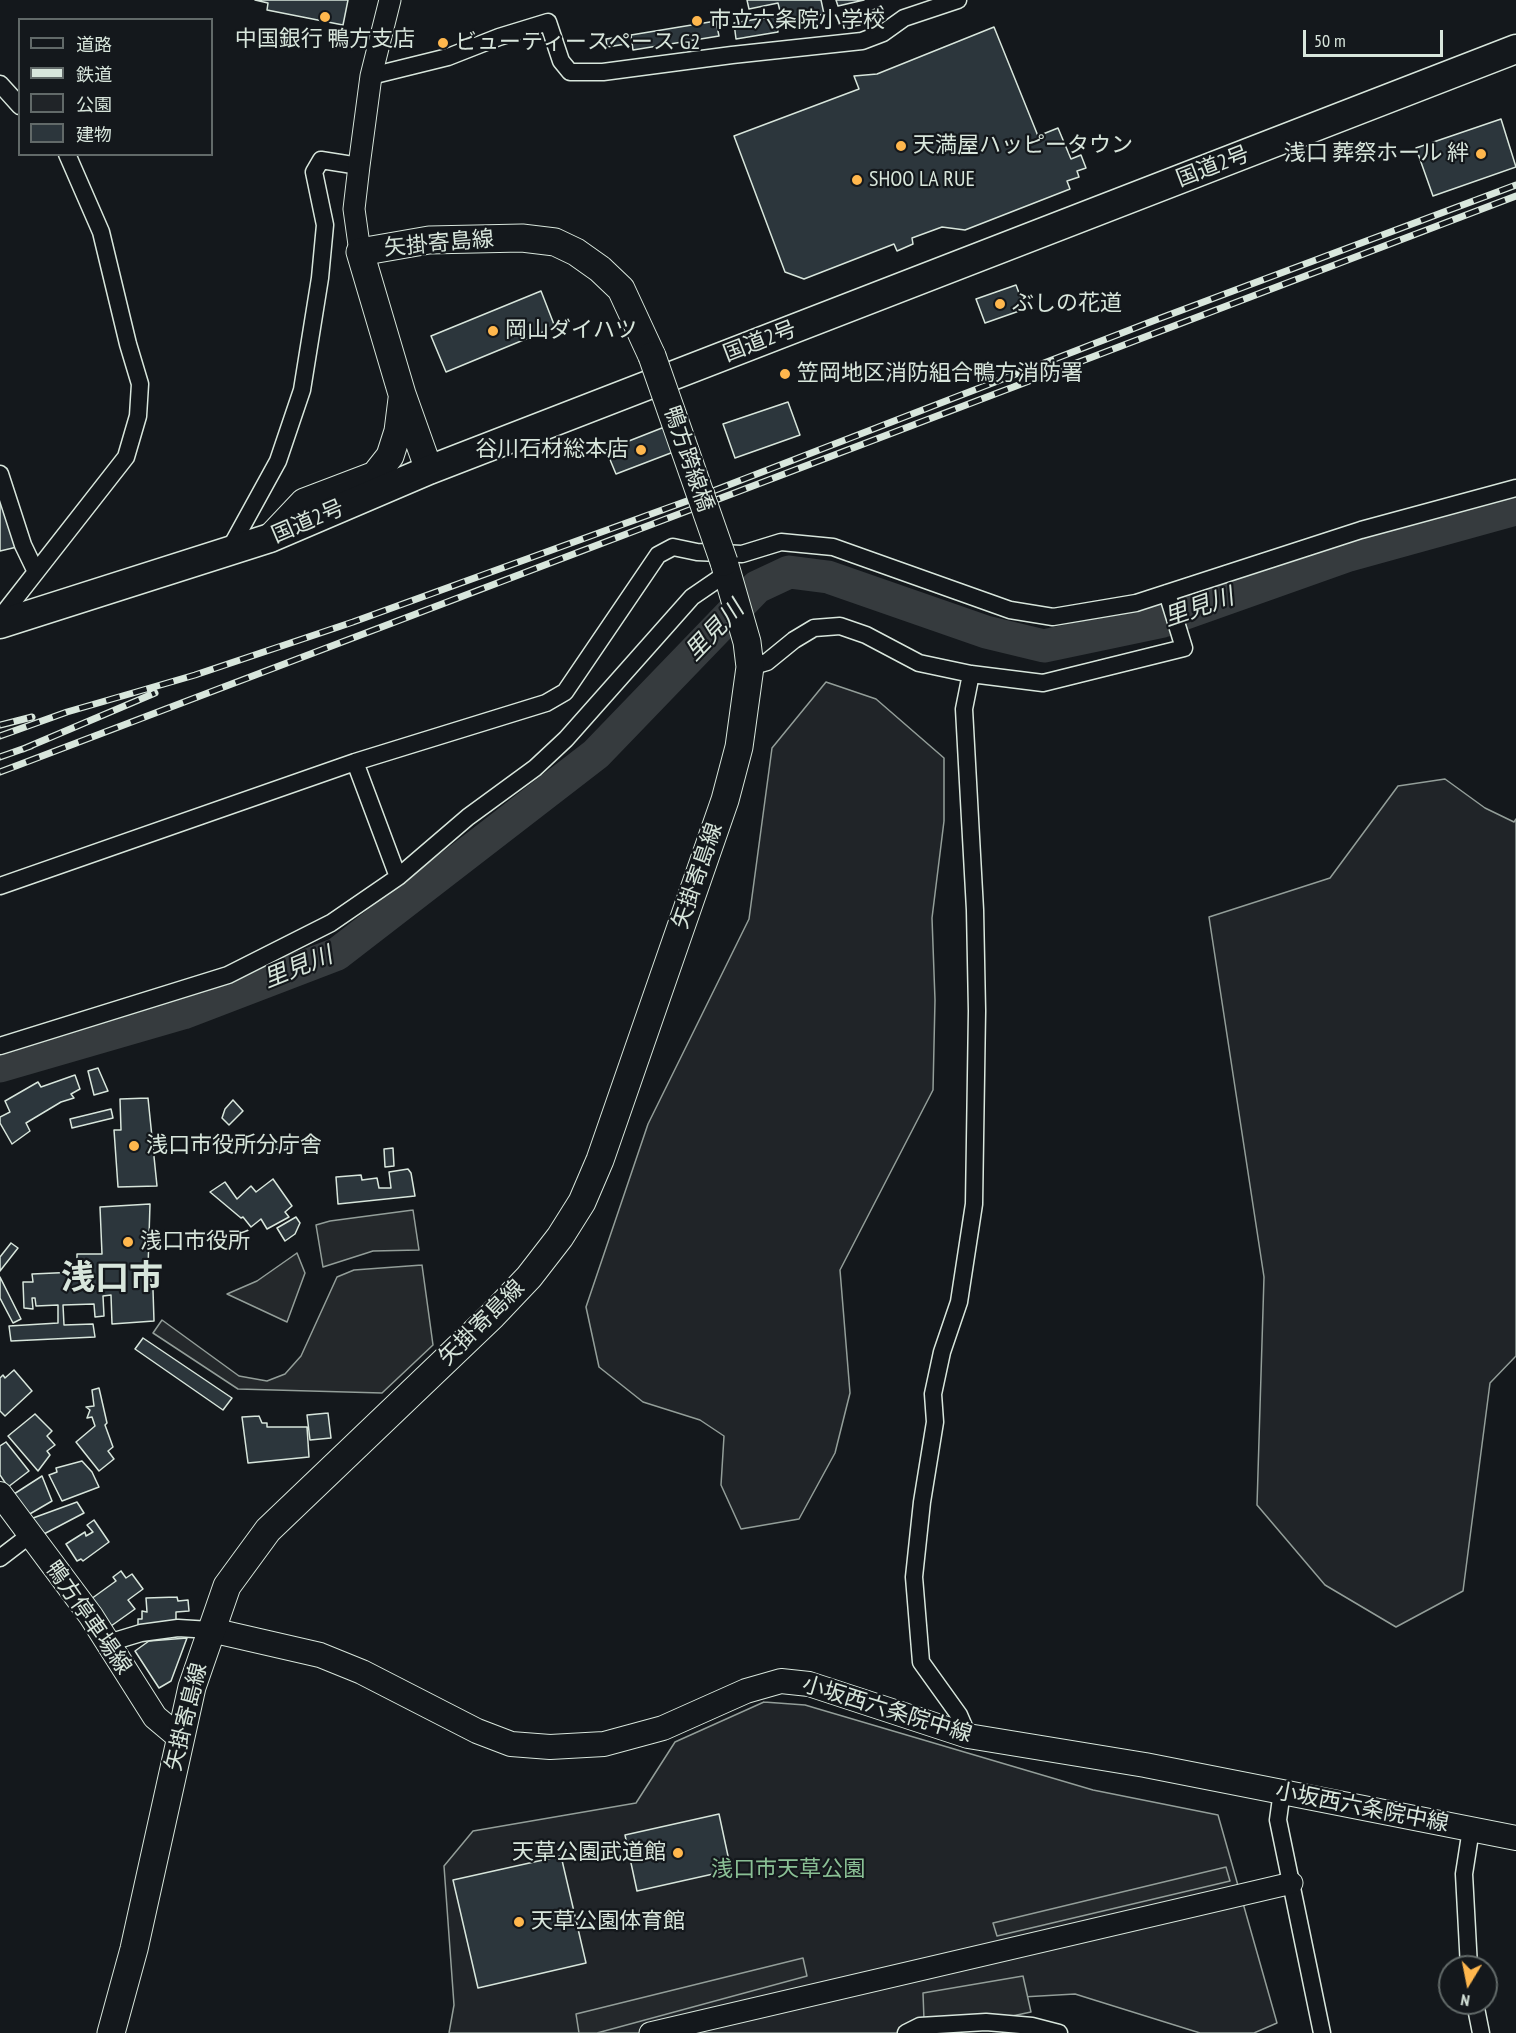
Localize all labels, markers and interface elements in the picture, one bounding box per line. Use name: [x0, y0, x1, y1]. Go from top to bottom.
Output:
place label: 市立六条院小学校: [709, 8, 885, 34]
marker: 中国銀行 鴨方支店: [318, 10, 332, 24]
marker: 市立六条院小学校: [690, 14, 704, 28]
legend: [18, 18, 213, 156]
scale bar: [1306, 18, 1446, 56]
place label: 中国銀行 鴨方支店: [235, 27, 415, 53]
text: 50 m: [1314, 29, 1346, 52]
place label: ビューティースペース G2: [455, 30, 700, 56]
text: 道路: [76, 33, 112, 56]
marker: ビューティースペース G2: [436, 36, 450, 50]
text: 鉄道: [76, 63, 112, 86]
text: 公園: [76, 93, 112, 116]
text: 建物: [76, 123, 112, 146]
place label: 天満屋ハッピータウン: [913, 133, 1133, 159]
marker: 天満屋ハッピータウン: [894, 139, 908, 153]
street label: 国道2号: [1173, 141, 1253, 193]
place label: 浅口 葬祭ホール 絆: [1284, 141, 1469, 167]
marker: 浅口 葬祭ホール 絆: [1474, 147, 1488, 161]
place label: SHOO LA RUE: [869, 167, 975, 193]
marker: SHOO LA RUE: [850, 173, 864, 187]
street label: 矢掛寄島線: [383, 226, 495, 262]
place label: ぶしの花道: [1012, 291, 1122, 317]
marker: ぶしの花道: [993, 297, 1007, 311]
street label: 国道2号: [720, 316, 800, 368]
place label: 岡山ダイハツ: [505, 318, 637, 344]
marker: 岡山ダイハツ: [486, 324, 500, 338]
place label: 笠岡地区消防組合鴨方消防署: [797, 361, 1083, 387]
marker: 笠岡地区消防組合鴨方消防署: [778, 367, 792, 381]
street label: 鴨方跨線橋: [658, 403, 718, 515]
place label: 谷川石材総本店: [475, 437, 629, 463]
marker: 谷川石材総本店: [634, 443, 648, 457]
street label: 国道2号: [268, 495, 348, 549]
water label: 里見川: [1160, 583, 1238, 633]
water label: 里見川: [680, 595, 750, 667]
street label: 矢掛寄島線: [668, 820, 728, 932]
water label: 里見川: [259, 941, 337, 995]
place label: 浅口市役所分庁舎: [146, 1133, 322, 1159]
marker: 浅口市役所分庁舎: [127, 1139, 141, 1153]
place label: 浅口市役所: [140, 1229, 250, 1255]
marker: 浅口市役所: [121, 1235, 135, 1249]
district label: 浅口市: [61, 1259, 163, 1299]
street label: 矢掛寄島線: [434, 1275, 530, 1371]
street label: 鴨方停車場線: [39, 1556, 137, 1680]
street label: 矢掛寄島線: [161, 1660, 213, 1774]
street label: 小坂西六条院中線: [799, 1672, 975, 1748]
street label: 小坂西六条院中線: [1273, 1778, 1451, 1838]
place label: 天草公園武道館: [512, 1840, 666, 1866]
marker: 天草公園武道館: [671, 1846, 685, 1860]
park label: 浅口市天草公園: [711, 1857, 865, 1883]
place label: 天草公園体育館: [531, 1909, 685, 1935]
marker: 天草公園体育館: [512, 1915, 526, 1929]
north arrow: [1438, 1955, 1498, 2015]
text: N: [1459, 1990, 1471, 2011]

